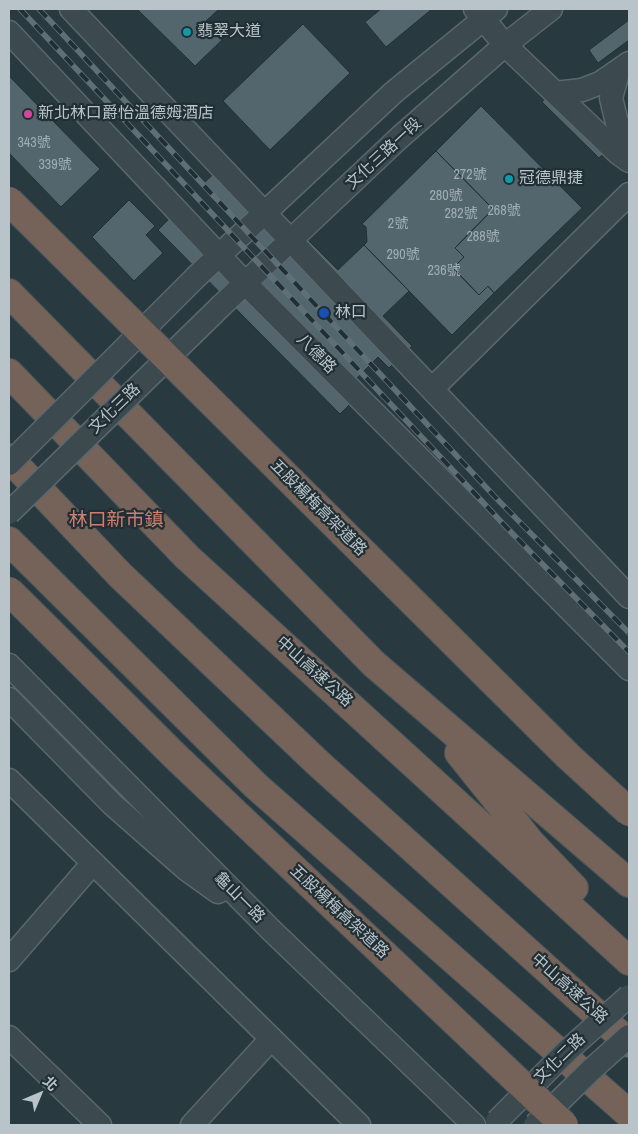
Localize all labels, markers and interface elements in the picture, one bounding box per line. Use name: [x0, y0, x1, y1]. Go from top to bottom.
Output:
place label: 翡翠大道: [197, 22, 261, 42]
marker: 翡翠大道: [181, 26, 193, 38]
place label: 新北林口爵怡溫德姆酒店: [38, 104, 214, 124]
marker: 新北林口爵怡溫德姆酒店: [22, 108, 34, 120]
street label: 文化三路一段: [342, 114, 426, 194]
house number: 343號: [17, 135, 51, 151]
house number: 339號: [38, 157, 72, 173]
house number: 272號: [453, 167, 487, 183]
place label: 冠德鼎捷: [519, 169, 583, 189]
marker: 冠德鼎捷: [503, 173, 515, 185]
house number: 280號: [429, 188, 463, 204]
house number: 268號: [487, 203, 521, 219]
house number: 282號: [444, 206, 478, 222]
house number: 2號: [388, 216, 408, 232]
house number: 288號: [466, 229, 500, 245]
house number: 290號: [386, 247, 420, 263]
house number: 236號: [427, 263, 461, 279]
place label: 林口: [335, 303, 367, 323]
marker: 林口: [317, 306, 331, 320]
street label: 八德路: [292, 330, 340, 378]
street label: 文化三路: [85, 380, 145, 438]
street label: 五股楊梅高架道路: [266, 456, 370, 560]
district label: 林口新市鎮: [69, 510, 163, 532]
street label: 中山高速公路: [272, 633, 356, 711]
street label: 五股楊梅高架道路: [286, 861, 392, 963]
street label: 龜山一路: [210, 869, 268, 927]
street label: 中山高速公路: [527, 950, 611, 1028]
street label: 文化二路: [530, 1030, 590, 1088]
north arrow: [15, 1069, 65, 1119]
text: 北: [39, 1072, 62, 1095]

